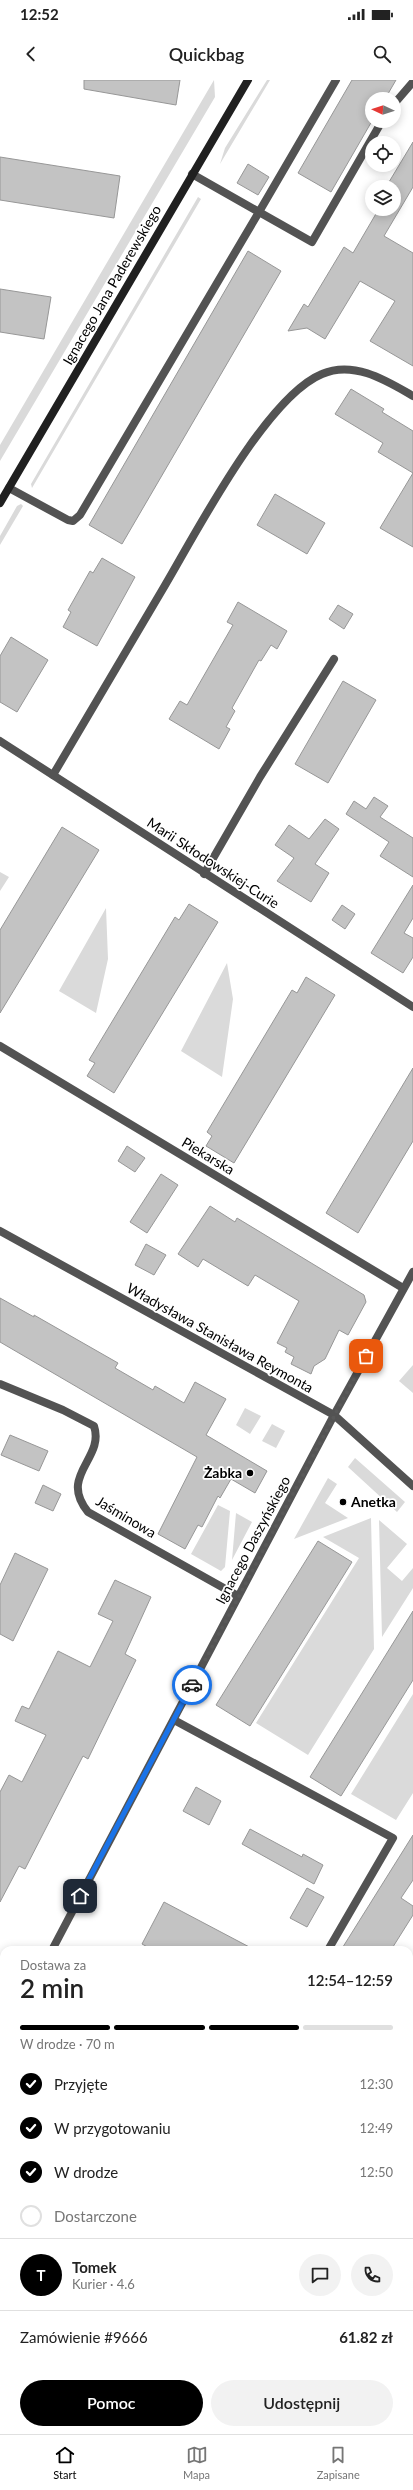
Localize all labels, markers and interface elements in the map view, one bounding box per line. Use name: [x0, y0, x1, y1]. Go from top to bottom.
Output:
text: 12:52: [20, 5, 59, 23]
icon: back: [20, 43, 42, 65]
text: Quickbag: [169, 43, 244, 65]
icon: search: [371, 43, 393, 65]
north arrow: [365, 92, 401, 128]
map controls: [365, 92, 401, 216]
button: locate: [365, 136, 401, 172]
button: layers: [365, 180, 401, 216]
street label: Ignacego Jana Paderewskiego: [59, 202, 164, 368]
street label: Marii Skłodowskiej-Curie: [144, 814, 282, 912]
street label: Piekarska: [179, 1133, 238, 1178]
street label: Władysława Stanisława Reymonta: [124, 1279, 316, 1396]
pin: [349, 1339, 383, 1373]
icon: bag: [355, 1345, 377, 1367]
place label: Żabka: [204, 1464, 242, 1481]
marker: Żabka: [245, 1468, 255, 1478]
street label: Ignacego Daszyńskiego: [212, 1473, 293, 1607]
street label: Jaśminowa: [93, 1492, 159, 1541]
place label: Anetka: [350, 1493, 396, 1510]
marker: Anetka: [338, 1497, 348, 1507]
courier: [172, 1665, 212, 1705]
icon: car: [181, 1674, 203, 1696]
pin: [63, 1879, 97, 1913]
icon: home: [69, 1885, 91, 1907]
text: Dostawa za: [20, 1957, 86, 1973]
text: 12:54–12:59: [307, 1971, 393, 1989]
text: 2 min: [20, 1972, 84, 2004]
text: W drodze · 70 m: [20, 2036, 115, 2052]
icon: check: [20, 2073, 42, 2095]
text: Przyjęte: [54, 2075, 108, 2093]
text: 12:30: [360, 2076, 393, 2092]
icon: check: [20, 2117, 42, 2139]
text: W przygotowaniu: [54, 2119, 171, 2137]
text: 12:49: [360, 2120, 393, 2136]
icon: check: [20, 2161, 42, 2183]
text: W drodze: [54, 2163, 118, 2181]
text: 12:50: [360, 2164, 393, 2180]
text: Dostarczone: [54, 2207, 137, 2225]
button: chat: [299, 2254, 341, 2296]
button: phone: [351, 2254, 393, 2296]
text: Tomek: [72, 2258, 116, 2276]
text: T: [37, 2266, 46, 2284]
text: Kurier · 4.6: [72, 2276, 135, 2292]
text: Zamówienie #9666: [20, 2328, 148, 2346]
text: 61.82 zł: [339, 2328, 393, 2346]
button: Pomoc: [20, 2380, 203, 2426]
button: Udostępnij: [211, 2380, 393, 2426]
tab: Start: [53, 2444, 76, 2481]
tab: Mapa: [183, 2444, 210, 2481]
tab: Zapisane: [317, 2444, 360, 2481]

